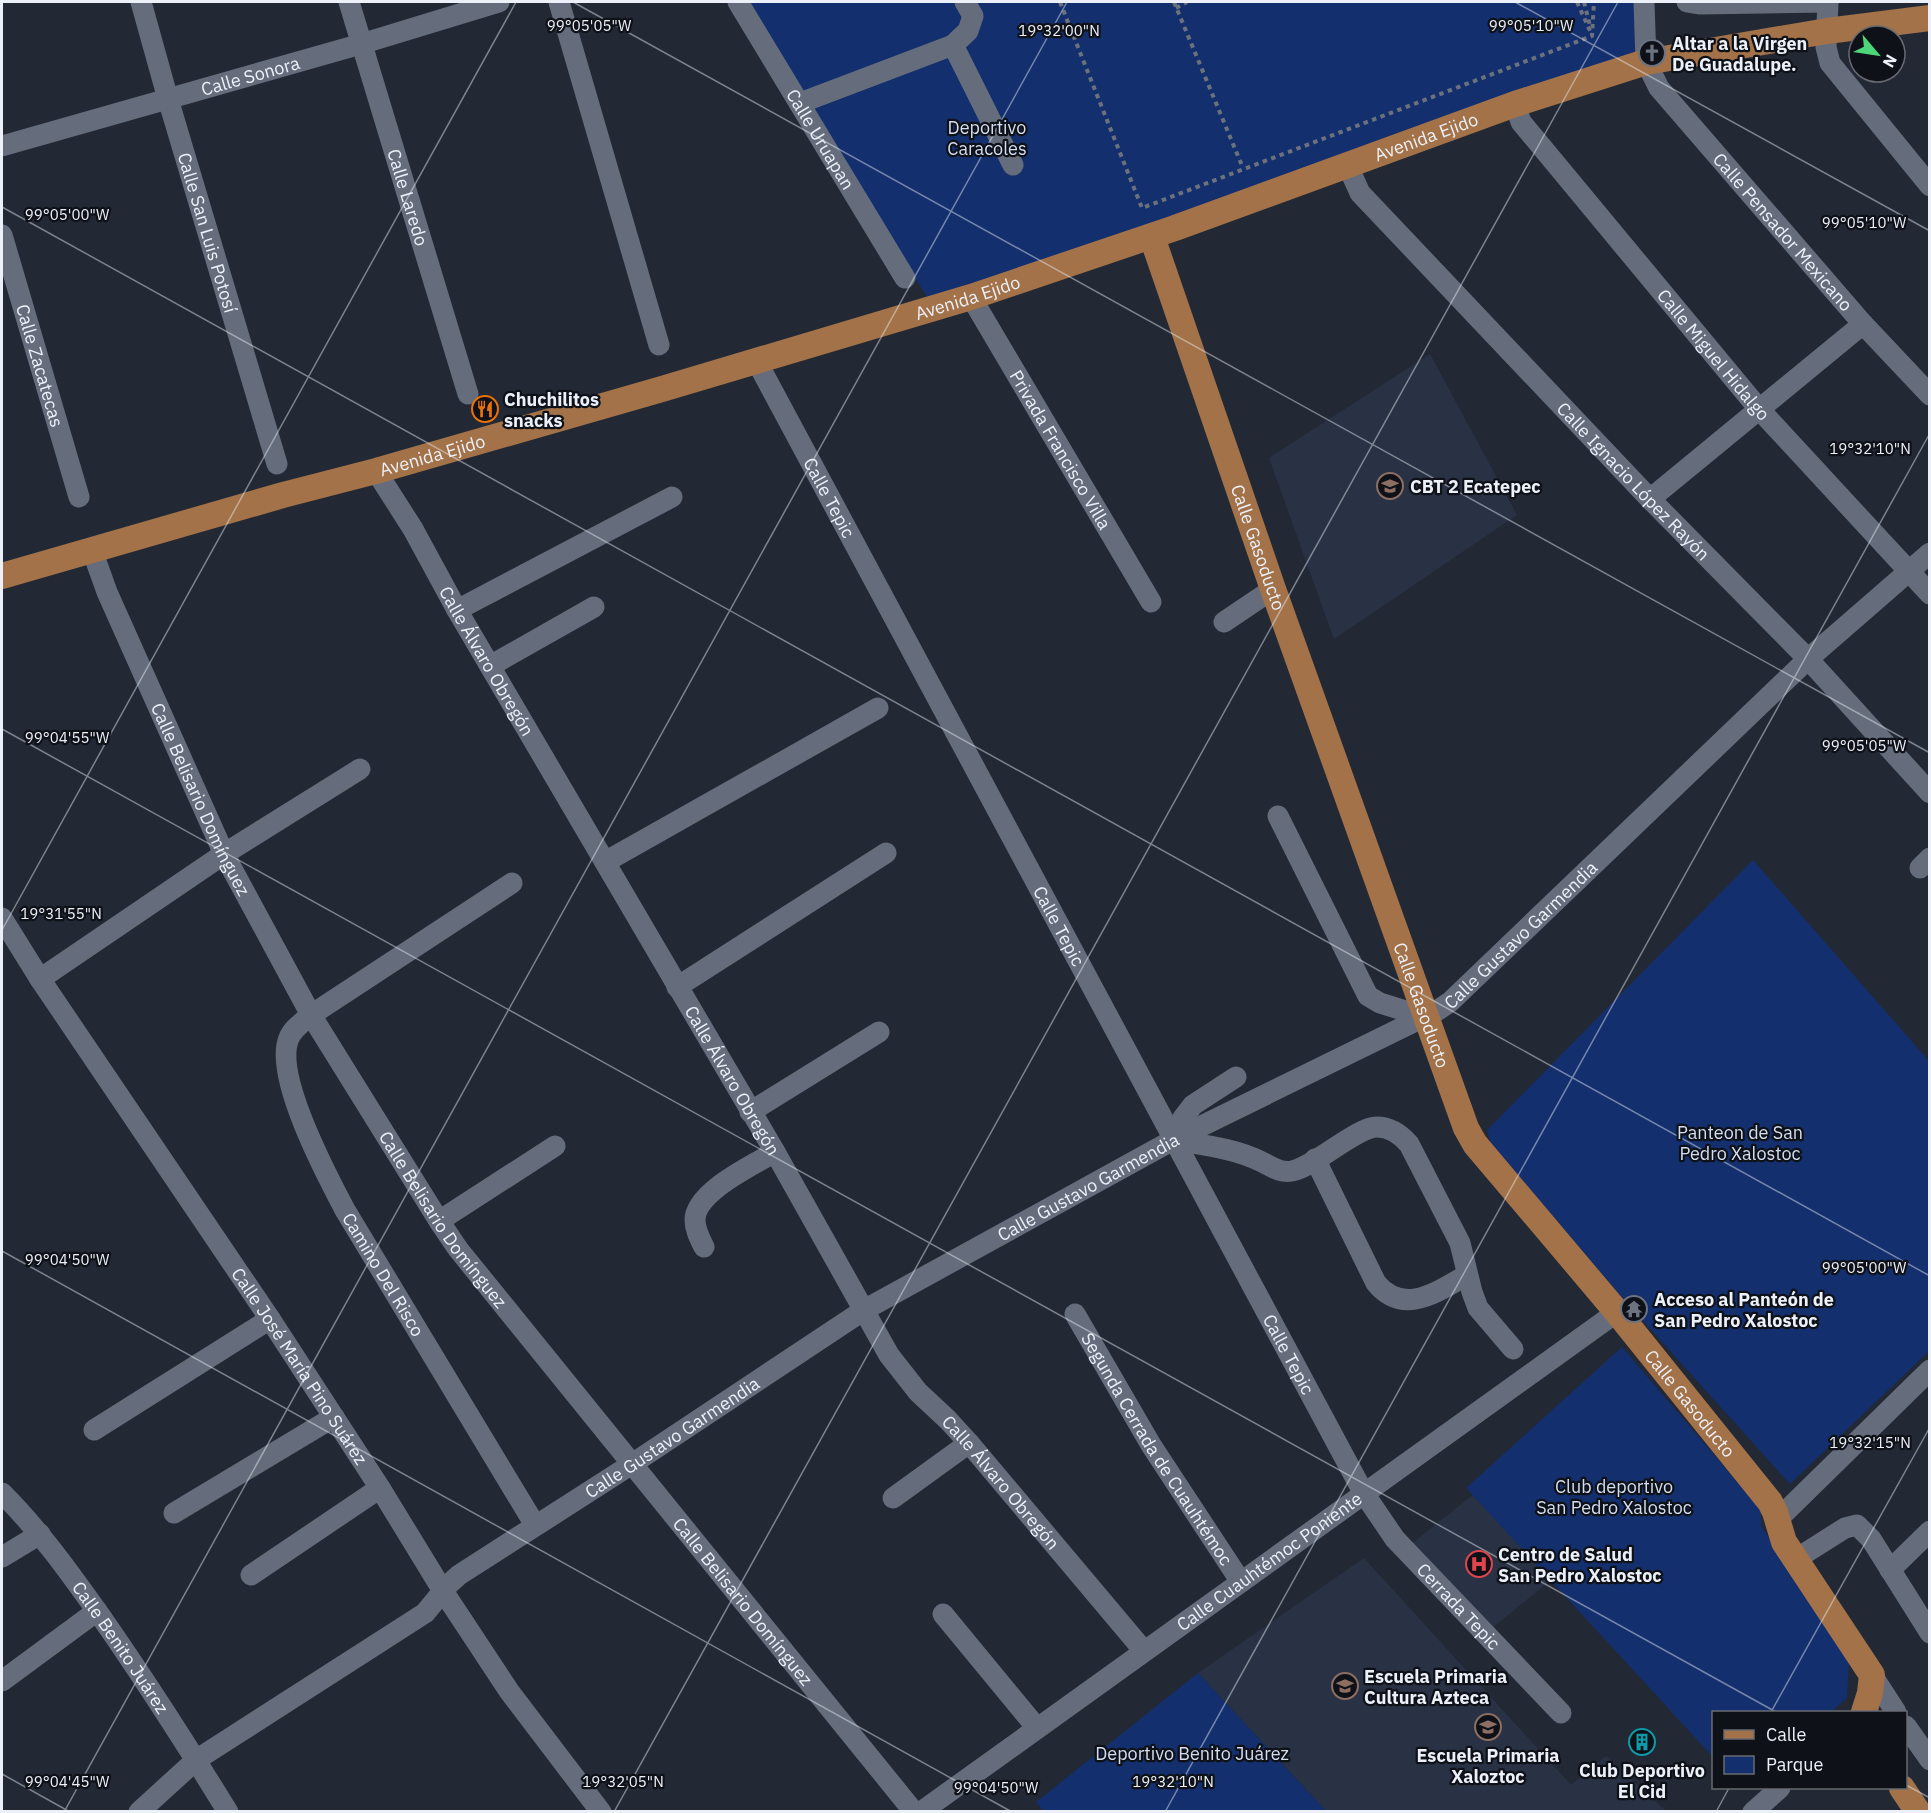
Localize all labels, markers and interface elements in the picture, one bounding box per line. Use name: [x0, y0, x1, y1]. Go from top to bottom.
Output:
text: 99°05'05"W: [547, 16, 632, 35]
text: 99°05'10"W: [1489, 16, 1574, 35]
text: 19°32'00"N: [1018, 21, 1100, 40]
north arrow: [1847, 24, 1907, 84]
place label: Altar a la Virgen De Guadalupe.: [1672, 32, 1807, 76]
church icon: Altar a la Virgen De Guadalupe.: [1637, 38, 1667, 68]
street label: Calle Sonora: [198, 50, 303, 100]
text: N: [1879, 51, 1902, 71]
street label: Calle Uruapan: [782, 84, 860, 193]
street label: Avenida Ejido: [1371, 107, 1481, 166]
park label: Deportivo Caracoles: [947, 116, 1027, 160]
street label: Calle Laredo: [383, 146, 434, 249]
street label: Calle Pensador Mexicano: [1708, 148, 1858, 316]
street label: Calle San Luis Potosí: [173, 150, 243, 316]
text: 99°05'00"W: [25, 205, 110, 224]
text: 99°05'10"W: [1822, 213, 1907, 232]
street label: Avenida Ejido: [912, 270, 1023, 325]
street label: Calle Miguel Hidalgo: [1653, 284, 1775, 425]
street label: Calle Zacatecas: [11, 301, 69, 430]
street label: Privada Francisco Villa: [1005, 366, 1117, 534]
place label: Chuchilitos snacks: [504, 388, 599, 432]
restaurant icon: Chuchilitos snacks: [470, 394, 500, 424]
street label: Calle Ignacio López Rayón: [1552, 397, 1715, 565]
street label: Avenida Ejido: [377, 429, 488, 481]
text: 19°32'10"N: [1829, 439, 1911, 458]
street label: Calle Tepic: [799, 453, 861, 542]
school or university icon: CBT 2 Ecatepec: [1375, 471, 1405, 501]
place label: CBT 2 Ecatepec: [1410, 475, 1541, 498]
street label: Calle Gasoducto: [1226, 481, 1291, 613]
street label: Calle Álvaro Obregón: [435, 582, 540, 740]
street label: Calle Belisario Domínguez: [146, 699, 256, 899]
text: 99°04'55"W: [25, 728, 110, 747]
text: 99°05'05"W: [1822, 736, 1907, 755]
street label: Calle Gustavo Garmendia: [1439, 855, 1602, 1014]
street label: Calle Tepic: [1029, 882, 1090, 970]
text: 19°31'55"N: [20, 904, 102, 923]
street label: Calle Gasoducto: [1389, 939, 1455, 1071]
street label: Calle Álvaro Obregón: [680, 1001, 786, 1159]
park label: Panteon de San Pedro Xalostoc: [1677, 1121, 1803, 1165]
street label: Calle Belisario Domínguez: [374, 1127, 512, 1312]
street label: Calle Gustavo Garmendia: [993, 1127, 1183, 1246]
street label: Camino Del Risco: [338, 1208, 430, 1340]
text: 99°04'50"W: [25, 1250, 110, 1269]
text: 99°05'00"W: [1822, 1258, 1907, 1277]
street label: Calle José María Pino Suárez: [227, 1263, 373, 1469]
place label: Acceso al Panteón de San Pedro Xalostoc: [1654, 1288, 1834, 1332]
temple icon: Acceso al Panteón de San Pedro Xalostoc: [1619, 1294, 1649, 1324]
street label: Calle Tepic: [1258, 1310, 1320, 1398]
street label: Segunda Cerrada de Cuauhtémoc: [1077, 1328, 1238, 1570]
street label: Calle Gasoducto: [1640, 1345, 1741, 1462]
street label: Calle Gustavo Garmendia: [580, 1371, 764, 1503]
street label: Calle Álvaro Obregón: [937, 1410, 1065, 1554]
text: 19°32'15"N: [1829, 1433, 1911, 1452]
park label: Club deportivo San Pedro Xalostoc: [1536, 1475, 1692, 1519]
street label: Calle Cuauhtémoc Poniente: [1172, 1486, 1366, 1636]
street label: Calle Belisario Domínguez: [668, 1512, 818, 1690]
place label: Centro de Salud San Pedro Xalostoc: [1498, 1543, 1662, 1587]
hospital icon: Centro de Salud San Pedro Xalostoc: [1464, 1549, 1494, 1579]
street label: Cerrada Tepic: [1412, 1558, 1506, 1654]
street label: Calle Benito Juárez: [68, 1576, 174, 1718]
place label: Escuela Primaria Cultura Azteca: [1364, 1665, 1507, 1709]
school or university icon: Escuela Primaria Cultura Azteca: [1330, 1671, 1360, 1701]
legend: [1712, 1711, 1907, 1789]
school or university icon: Escuela Primaria Xaloztoc: [1473, 1712, 1503, 1742]
text: Calle: [1766, 1723, 1806, 1746]
building icon: Club Deportivo El Cid: [1627, 1727, 1657, 1757]
park label: Deportivo Benito Juárez: [1095, 1742, 1289, 1765]
place label: Escuela Primaria Xaloztoc: [1416, 1744, 1560, 1788]
text: Parque: [1766, 1753, 1824, 1776]
place label: Club Deportivo El Cid: [1579, 1759, 1705, 1803]
text: 99°04'45"W: [25, 1772, 110, 1791]
text: 19°32'05"N: [582, 1772, 664, 1791]
text: 19°32'10"N: [1132, 1772, 1214, 1791]
text: 99°04'50"W: [954, 1778, 1039, 1797]

